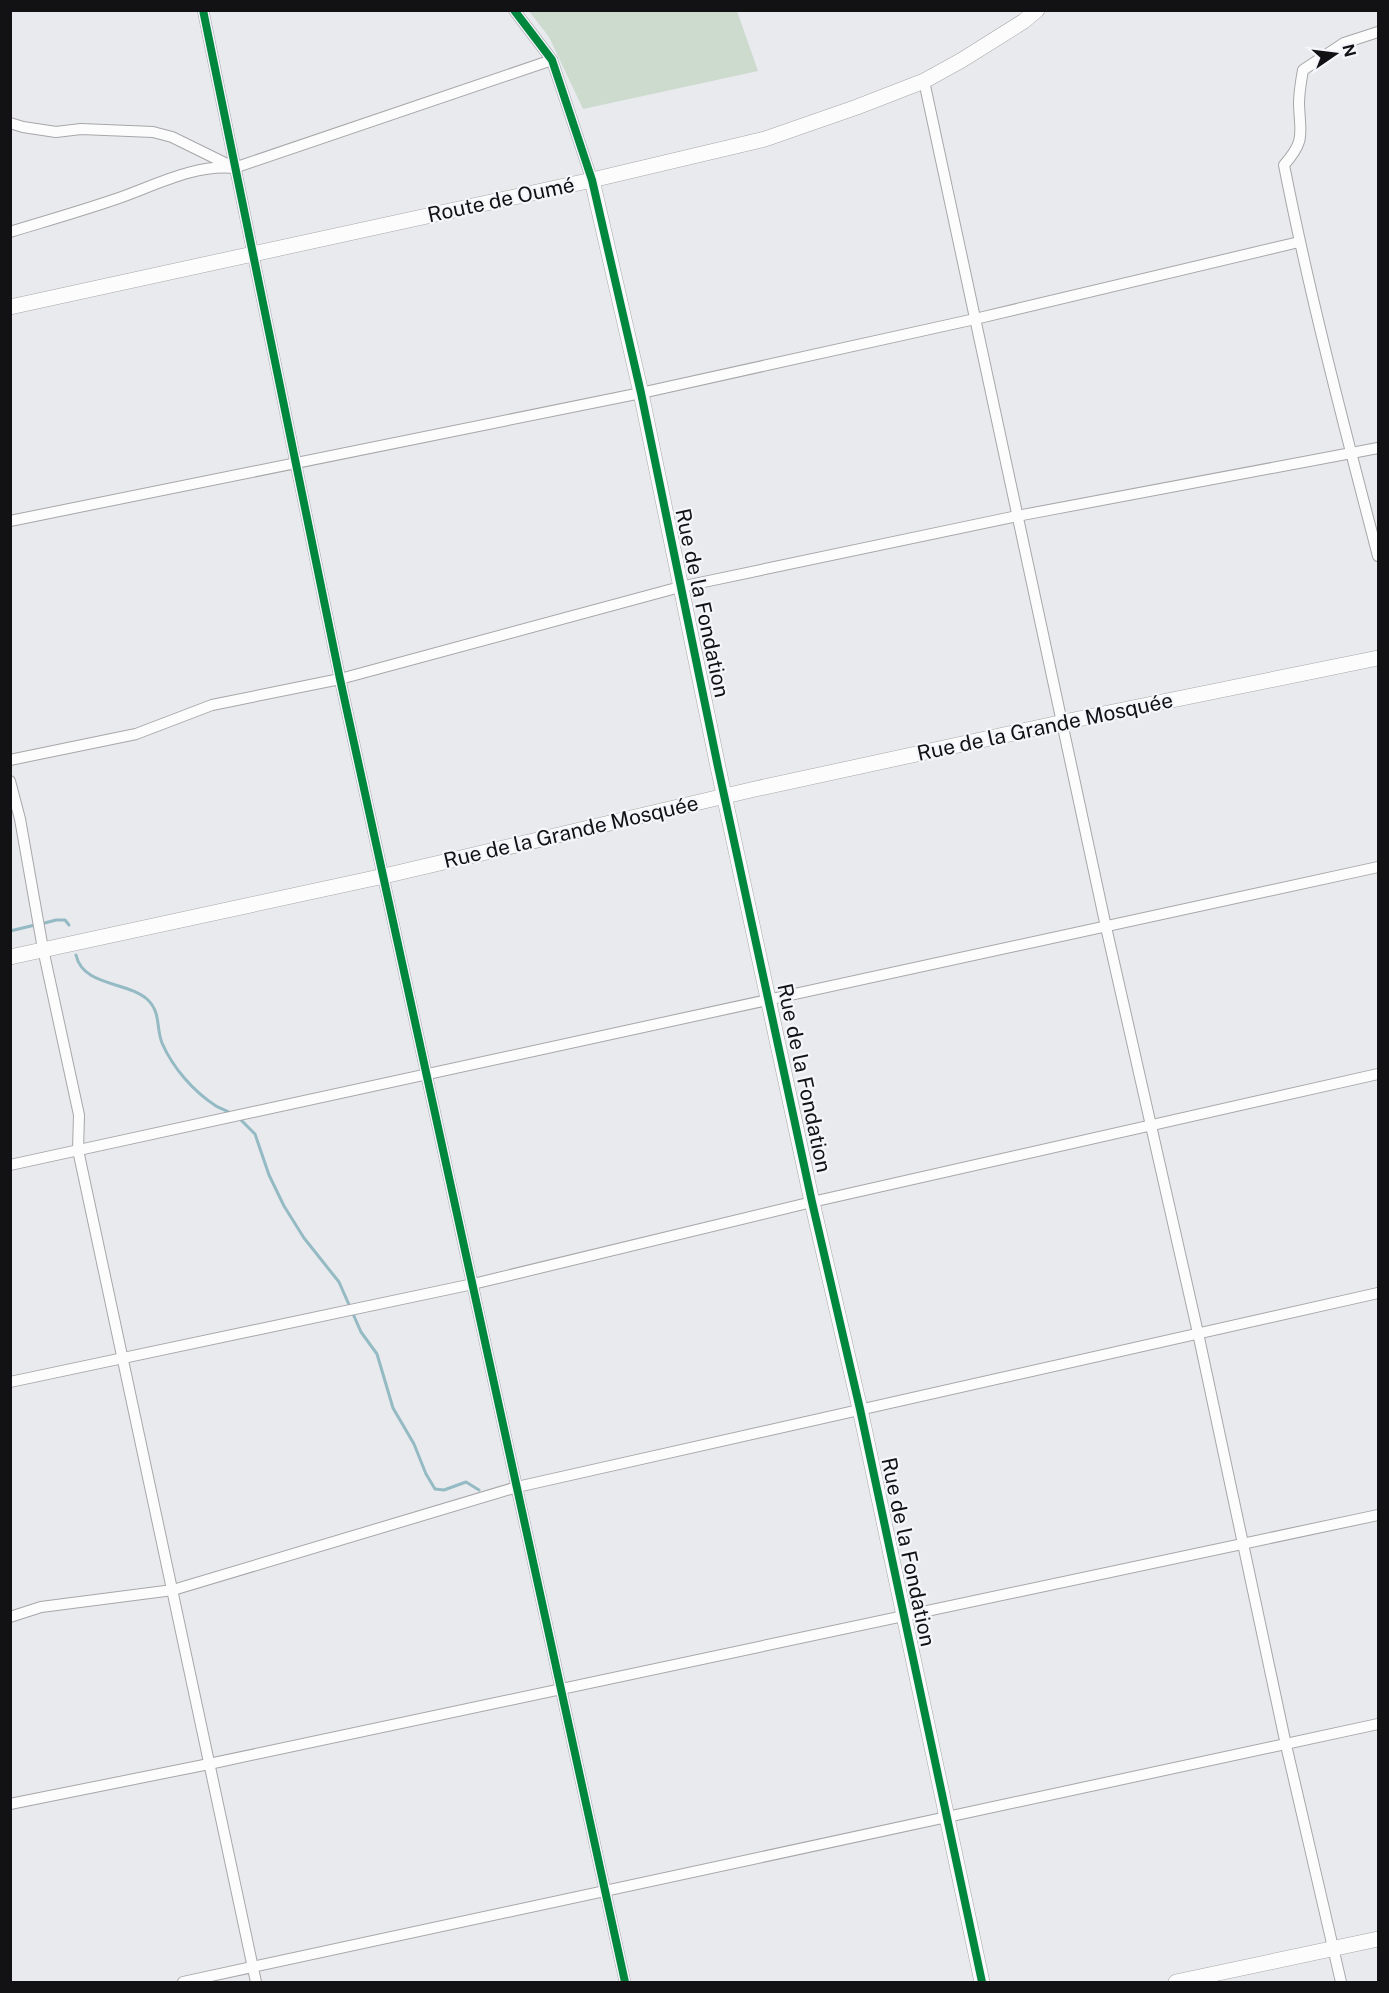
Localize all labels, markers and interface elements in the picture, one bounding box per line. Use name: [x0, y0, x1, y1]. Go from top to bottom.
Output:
north arrow: [1305, 24, 1365, 84]
text: N: [1338, 42, 1360, 59]
street label: Route de Oumé: [425, 172, 577, 227]
street label: Rue de la Fondation: [670, 506, 735, 700]
street label: Rue de la Grande Mosquée: [915, 687, 1175, 766]
street label: Rue de la Grande Mosquée: [441, 790, 701, 873]
street label: Rue de la Fondation: [772, 981, 837, 1175]
street label: Rue de la Fondation: [876, 1455, 941, 1649]

